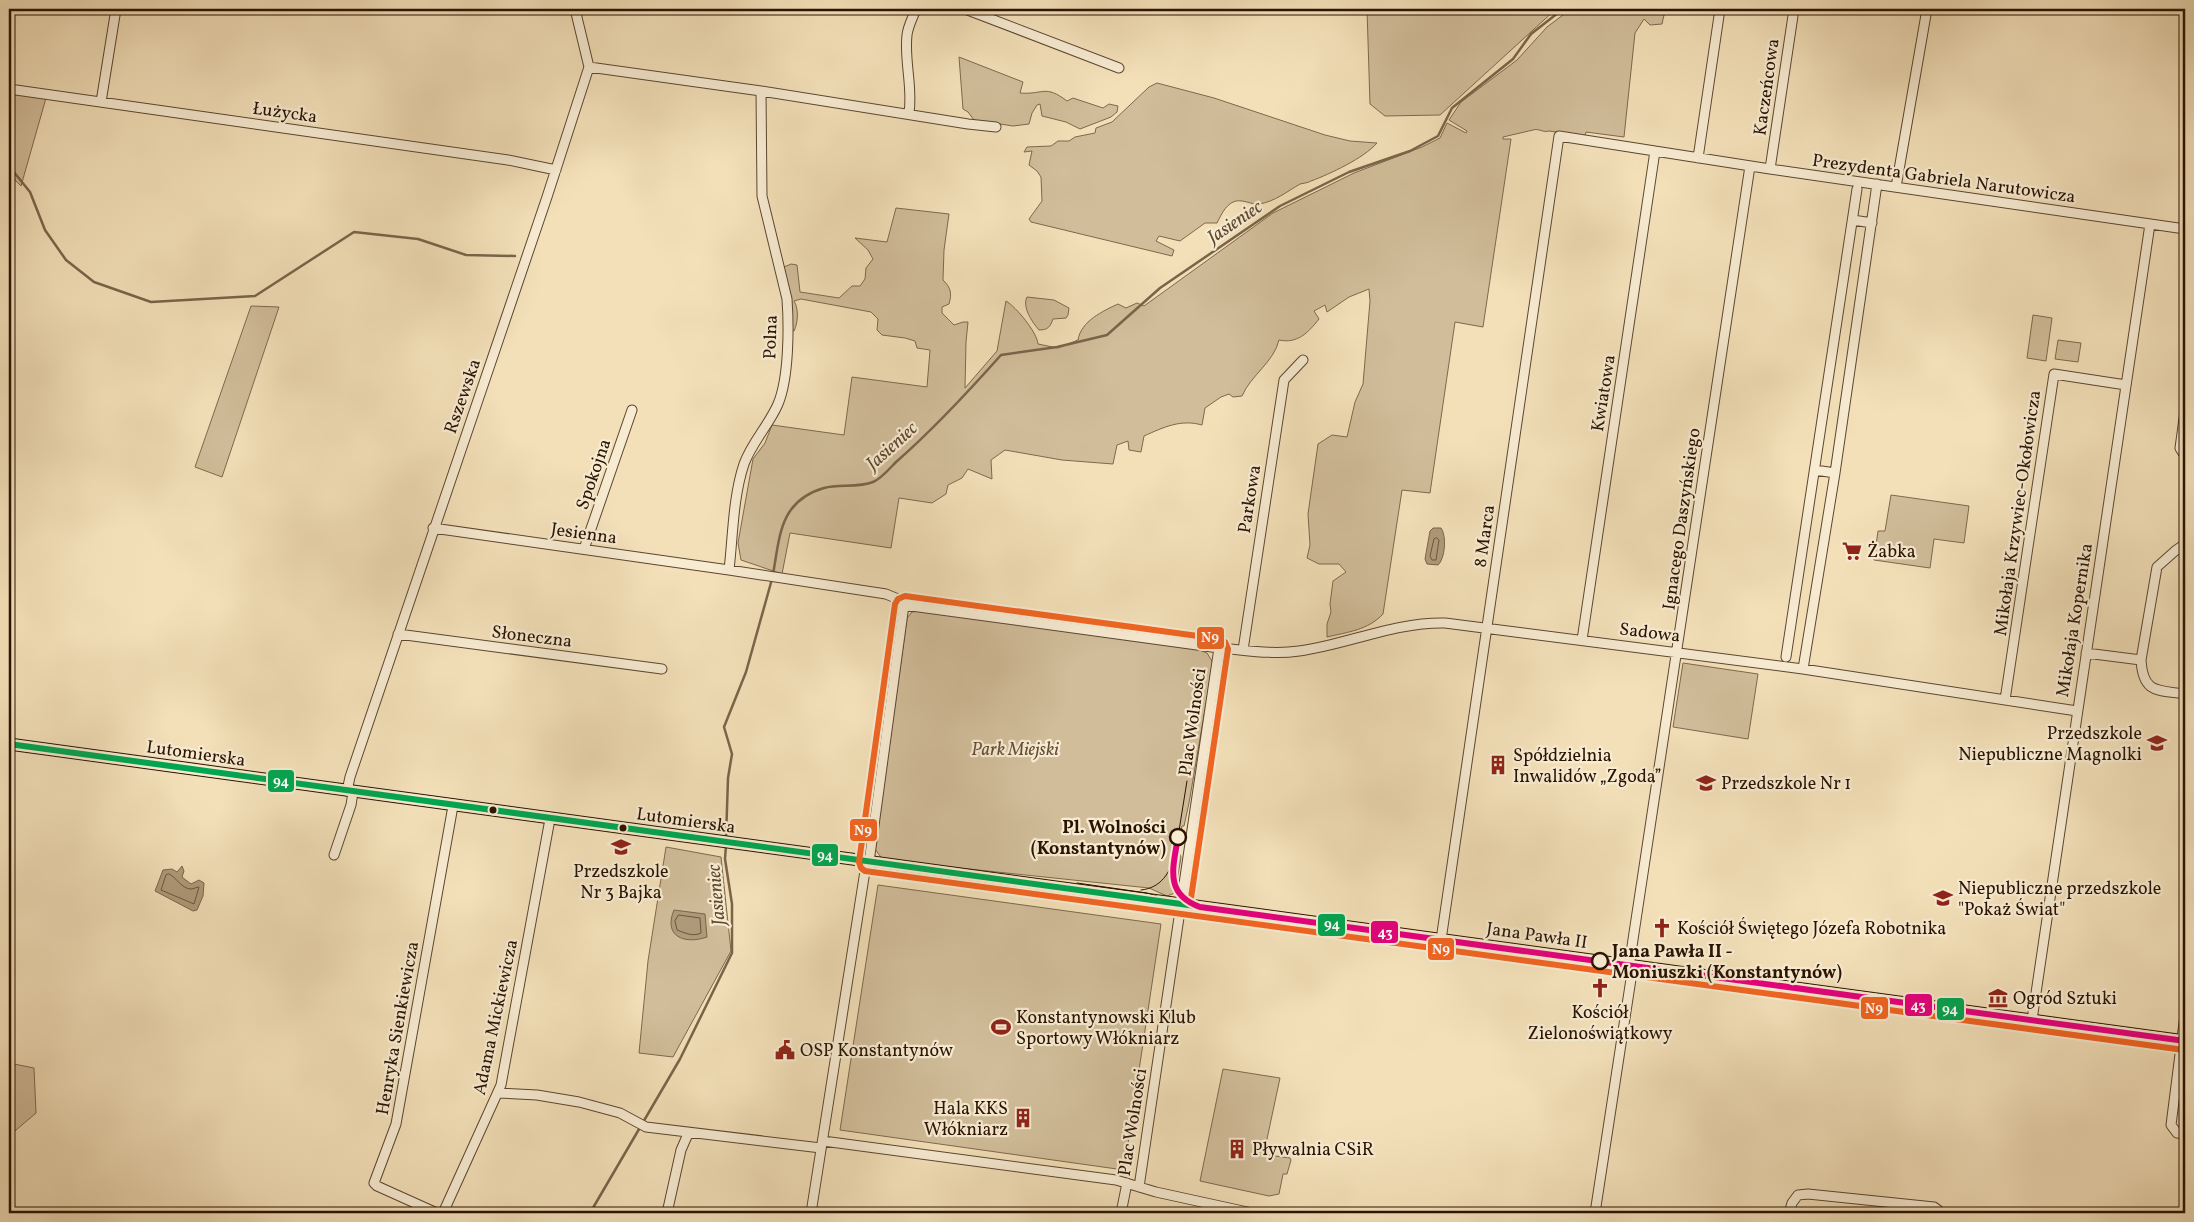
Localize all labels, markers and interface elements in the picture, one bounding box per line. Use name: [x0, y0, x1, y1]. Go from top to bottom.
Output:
street label: Kaczeńcowa: [1748, 37, 1787, 137]
street label: Łużycka: [251, 97, 319, 130]
street label: Prezydenta Gabriela Narutowicza: [1810, 149, 2077, 210]
water label: Jasieniec: [1201, 195, 1268, 252]
street label: Polna: [758, 314, 785, 360]
street label: Kwiatowa: [1586, 353, 1623, 433]
street label: Rszewska: [439, 356, 488, 437]
street label: Mikołaja Krzywiec-Okołowicza: [1989, 389, 2048, 638]
water label: Jasieniec: [859, 416, 924, 478]
street label: Ignacego Daszyńskiego: [1657, 426, 1708, 612]
street label: Spokojna: [571, 436, 618, 513]
street label: Parkowa: [1233, 463, 1268, 535]
street label: 8 Marca: [1469, 503, 1502, 569]
street label: Jesienna: [549, 517, 619, 551]
supermarket icon: Żabka: [1841, 540, 1863, 562]
place label: Żabka: [1867, 540, 1916, 565]
street label: Mikołaja Kopernika: [2051, 541, 2100, 699]
street label: Sadowa: [1618, 617, 1682, 650]
street label: Słoneczna: [490, 620, 574, 655]
line badge: N9: [1196, 626, 1225, 650]
text: N9: [1201, 629, 1219, 648]
street label: Plac Wolności: [1174, 667, 1213, 778]
place label: Przedszkole Niepubliczne Magnolki: [1958, 722, 2142, 768]
school or university icon: Przedszkole Niepubliczne Magnolki: [2146, 732, 2168, 754]
street label: Lutomierska: [145, 735, 247, 774]
park label: Park Miejski: [971, 738, 1059, 763]
place label: Spółdzielnia Inwalidów „Zgoda”: [1513, 744, 1662, 790]
building icon: Spółdzielnia Inwalidów „Zgoda”: [1487, 754, 1509, 776]
line badge: 94: [267, 769, 295, 793]
school or university icon: Przedszkole Nr 1: [1695, 772, 1717, 794]
place label: Przedszkole Nr 1: [1721, 772, 1851, 797]
text: 94: [273, 773, 289, 792]
street label: Lutomierska: [635, 802, 737, 841]
unlabelled marker: [488, 805, 498, 815]
place label: Pl. Wolności (Konstantynów): [1031, 816, 1166, 862]
line badge: N9: [849, 818, 878, 842]
text: N9: [854, 822, 872, 841]
unlabelled marker: [618, 823, 628, 833]
marker: Pl. Wolności (Konstantynów): [1169, 828, 1187, 846]
school or university icon: Przedszkole Nr 3 Bajka: [610, 836, 632, 858]
line badge: 94: [811, 843, 839, 867]
text: 94: [817, 847, 833, 866]
place label: Przedszkole Nr 3 Bajka: [573, 860, 669, 906]
water label: Jasieniec: [701, 863, 733, 929]
place label: Niepubliczne przedszkole "Pokaż Świat": [1958, 877, 2161, 923]
school or university icon: Niepubliczne przedszkole "Pokaż Świat": [1932, 887, 1954, 909]
line badge: 94: [1317, 913, 1346, 937]
text: 94: [1324, 916, 1340, 935]
street label: Jana Pawła II: [1485, 917, 1589, 956]
church icon: Kościół Świętego Józefa Robotnika: [1651, 917, 1673, 939]
place label: Kościół Świętego Józefa Robotnika: [1677, 917, 1946, 942]
line badge: 43: [1370, 920, 1399, 944]
text: 43: [1377, 924, 1393, 943]
street label: Adama Mickiewicza: [468, 937, 525, 1098]
line badge: N9: [1427, 937, 1455, 961]
street label: Henryka Sienkiewicza: [371, 939, 426, 1117]
place label: Jana Pawła II - Moniuszki (Konstantynów): [1611, 940, 1842, 986]
text: N9: [1432, 941, 1450, 960]
marker: Jana Pawła II - Moniuszki (Konstantynów): [1591, 952, 1609, 970]
church icon: Kościół Zielonoświątkowy: [1589, 977, 1611, 999]
museum icon: Ogród Sztuki: [1987, 987, 2009, 1009]
place label: Ogród Sztuki: [2013, 987, 2117, 1012]
line badge: 43: [1904, 993, 1933, 1017]
line badge: N9: [1860, 996, 1889, 1020]
text: 43: [1910, 997, 1926, 1016]
line badge: 94: [1936, 997, 1965, 1021]
text: N9: [1865, 1000, 1883, 1019]
place label: Kościół Zielonoświątkowy: [1528, 1001, 1673, 1047]
text: 94: [1942, 1001, 1958, 1020]
place label: Konstantynowski Klub Sportowy Włókniarz: [1016, 1006, 1196, 1052]
sports icon: Konstantynowski Klub Sportowy Włókniarz: [990, 1016, 1012, 1038]
public building icon: OSP Konstantynów: [774, 1039, 796, 1061]
place label: OSP Konstantynów: [800, 1039, 953, 1064]
street label: Plac Wolności: [1113, 1067, 1154, 1178]
place label: Hala KKS Włókniarz: [924, 1097, 1008, 1143]
building icon: Hala KKS Włókniarz: [1012, 1107, 1034, 1129]
building icon: Pływalnia CSiR: [1226, 1138, 1248, 1160]
place label: Pływalnia CSiR: [1252, 1138, 1374, 1163]

